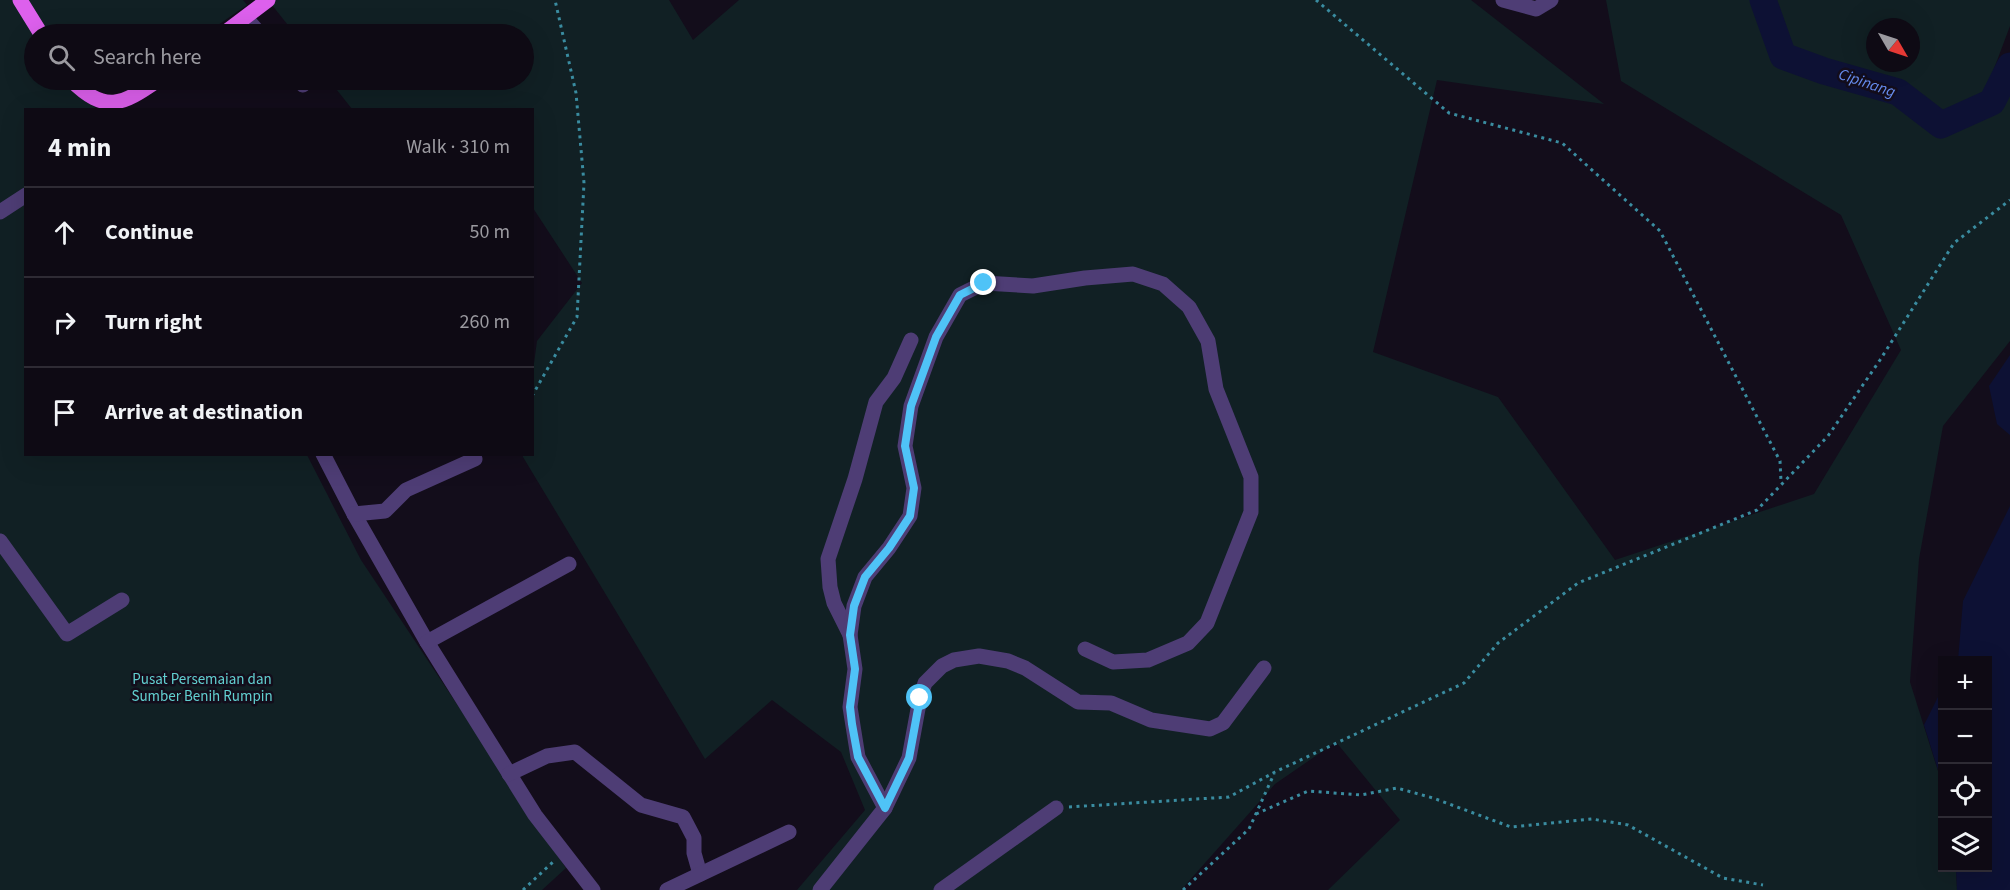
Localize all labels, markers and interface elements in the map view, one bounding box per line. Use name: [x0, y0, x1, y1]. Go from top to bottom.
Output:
north arrow: [1866, 18, 1920, 72]
search box: [24, 24, 534, 90]
icon: search: [45, 41, 78, 74]
text: Search here: [93, 41, 201, 73]
water label: Cipinang: [1836, 63, 1898, 103]
text: 4 min: [48, 129, 111, 166]
text: Walk · 310 m: [406, 133, 510, 161]
icon: ahead: [48, 216, 81, 249]
text: Continue: [105, 216, 194, 248]
text: 50 m: [470, 218, 510, 246]
route end: [970, 269, 996, 295]
icon: right: [48, 306, 81, 339]
text: Turn right: [105, 306, 202, 338]
text: 260 m: [460, 308, 510, 336]
icon: arrive: [48, 396, 81, 429]
text: Arrive at destination: [105, 396, 303, 428]
map controls: [1938, 656, 1992, 872]
button: +: [1938, 656, 1992, 710]
park label: Pusat Persemaian dan Sumber Benih Rumpin: [131, 669, 273, 707]
route start: [906, 684, 932, 710]
button: −: [1938, 710, 1992, 764]
button: locate: [1938, 764, 1992, 818]
button: layers: [1938, 818, 1992, 872]

